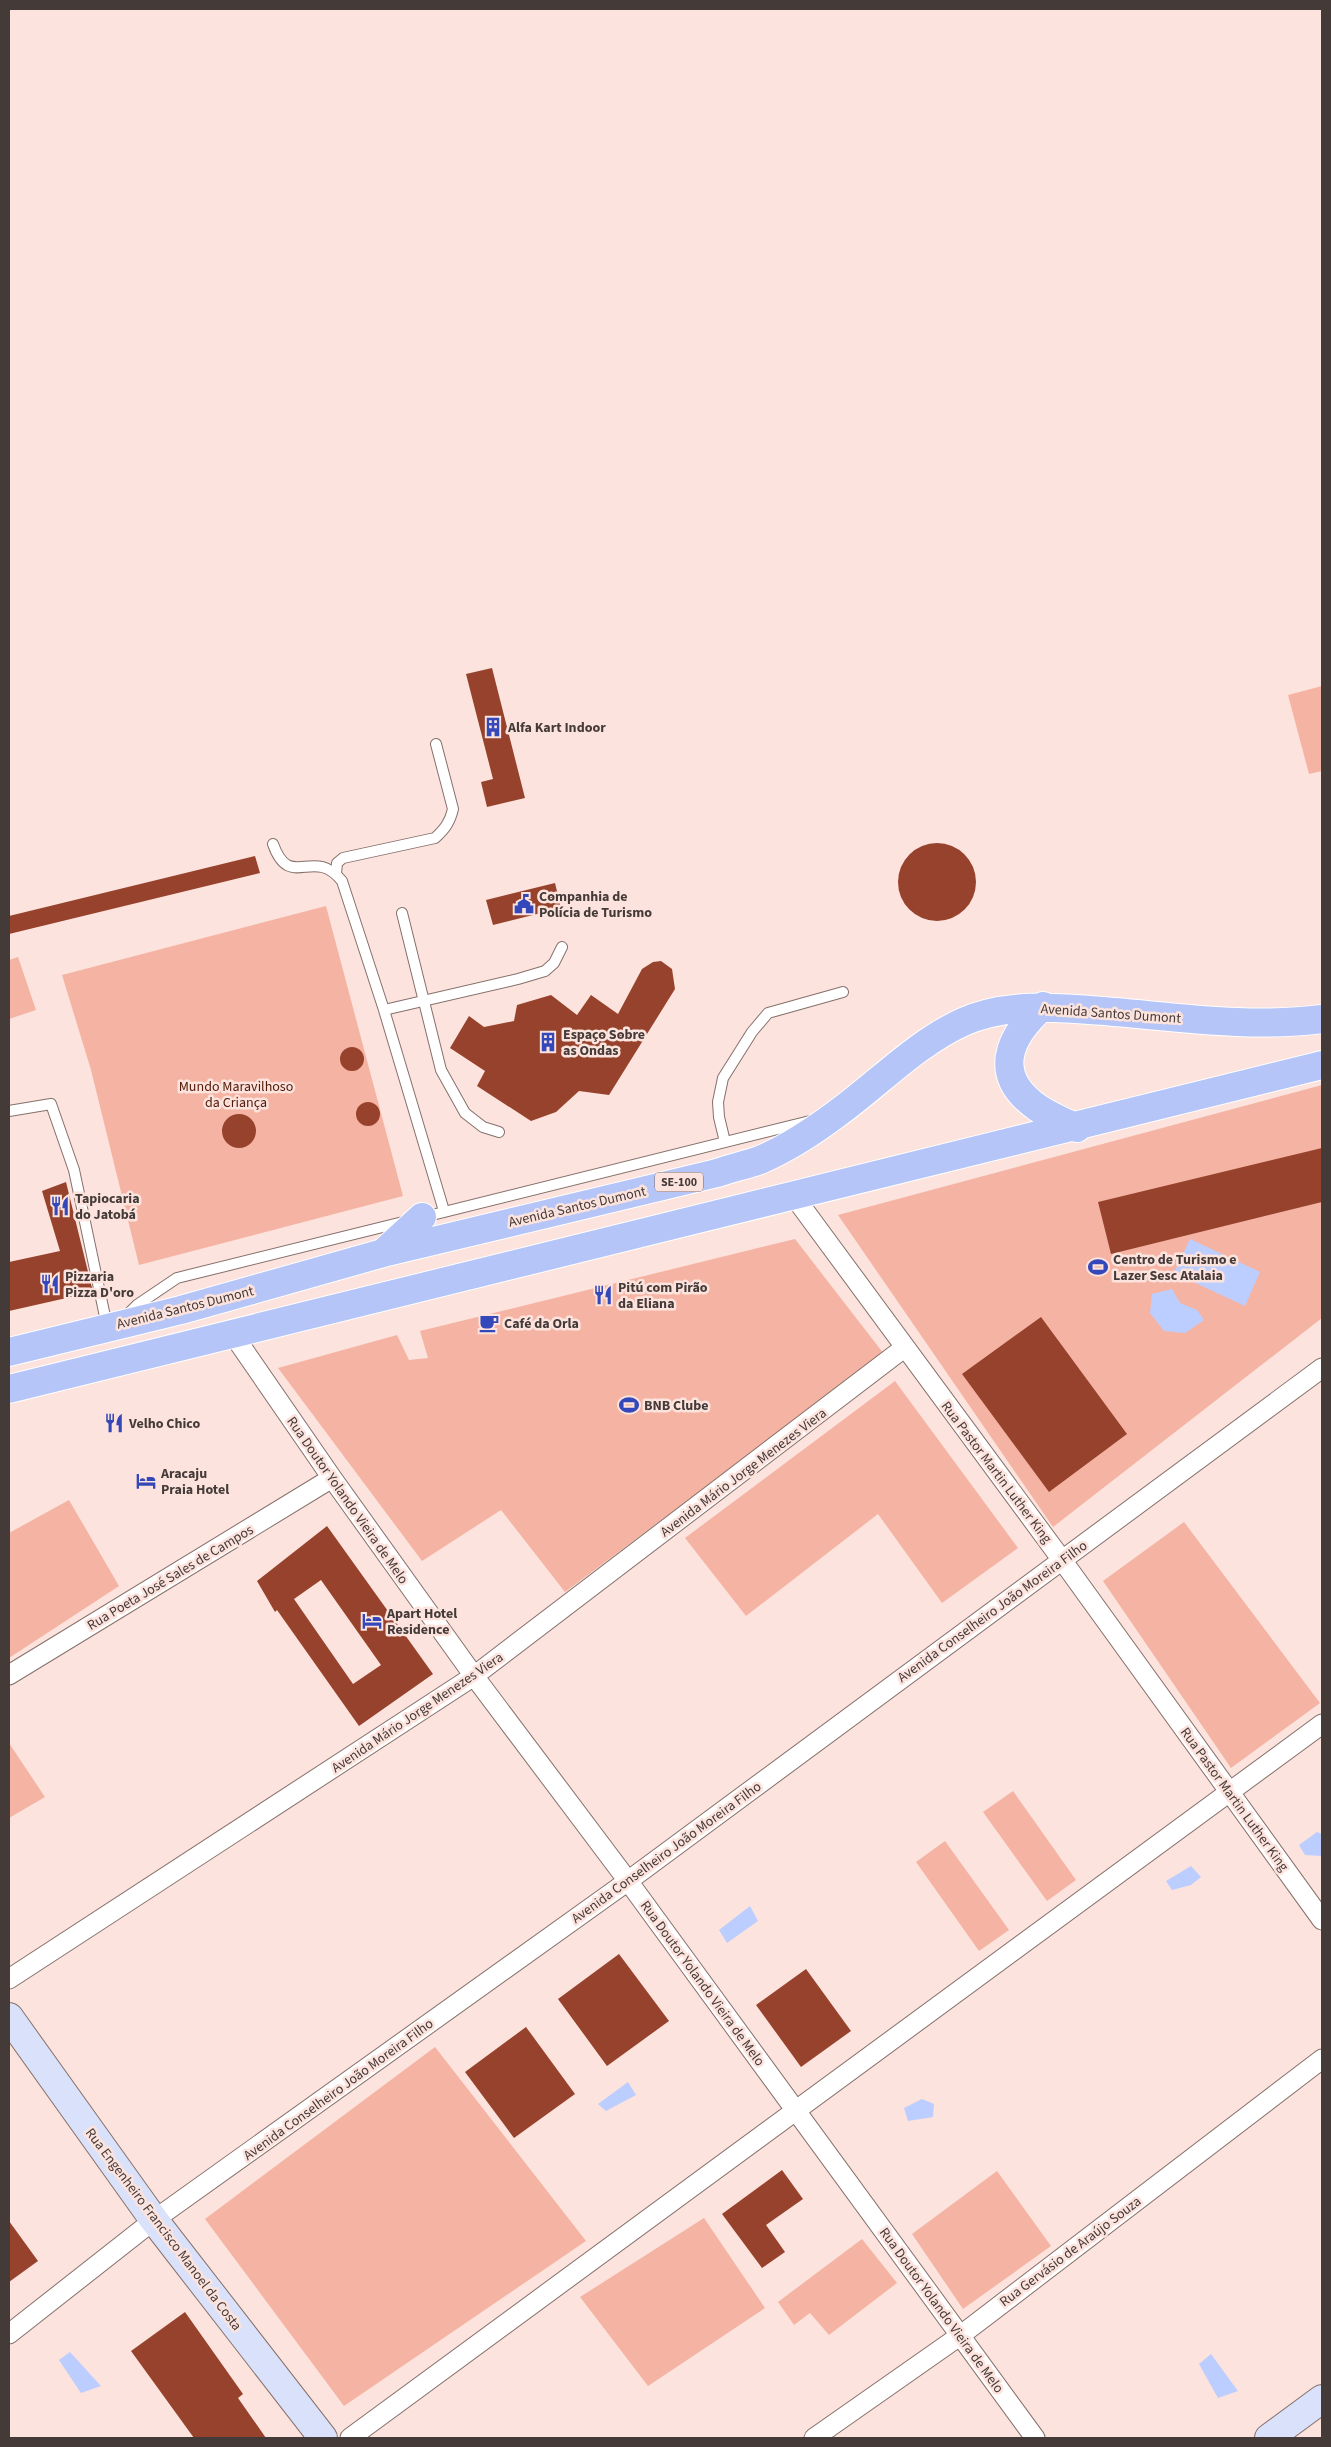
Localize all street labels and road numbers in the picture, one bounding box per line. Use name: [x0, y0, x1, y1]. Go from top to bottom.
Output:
street label: Avenida Santos Dumont: [1040, 999, 1182, 1029]
road number: SE-100: [655, 1172, 703, 1192]
street label: Avenida Santos Dumont: [507, 1181, 648, 1233]
street label: Avenida Santos Dumont: [115, 1281, 256, 1335]
street label: Rua Pastor Martin Luther King: [936, 1397, 1056, 1548]
street label: Avenida Mário Jorge Menezes Viera: [656, 1404, 831, 1542]
street label: Rua Doutor Yolando Vieira de Melo: [282, 1413, 413, 1588]
street label: Rua Poeta José Sales de Campos: [84, 1520, 257, 1636]
street label: Avenida Conselheiro João Moreira Filho: [894, 1536, 1092, 1688]
street label: Avenida Mário Jorge Menezes Viera: [328, 1648, 508, 1778]
street label: Rua Pastor Martin Luther King: [1175, 1724, 1293, 1876]
street label: Avenida Conselheiro João Moreira Filho: [568, 1777, 766, 1929]
street label: Rua Doutor Yolando Vieira de Melo: [635, 1897, 769, 2071]
street label: Avenida Conselheiro João Moreira Filho: [240, 2014, 438, 2166]
street label: Rua Engenheiro Francisco Manoel da Costa: [80, 2124, 246, 2335]
street label: Rua Gervásio de Araújo Souza: [996, 2192, 1146, 2312]
street label: Rua Doutor Yolando Vieira de Melo: [874, 2224, 1008, 2398]

